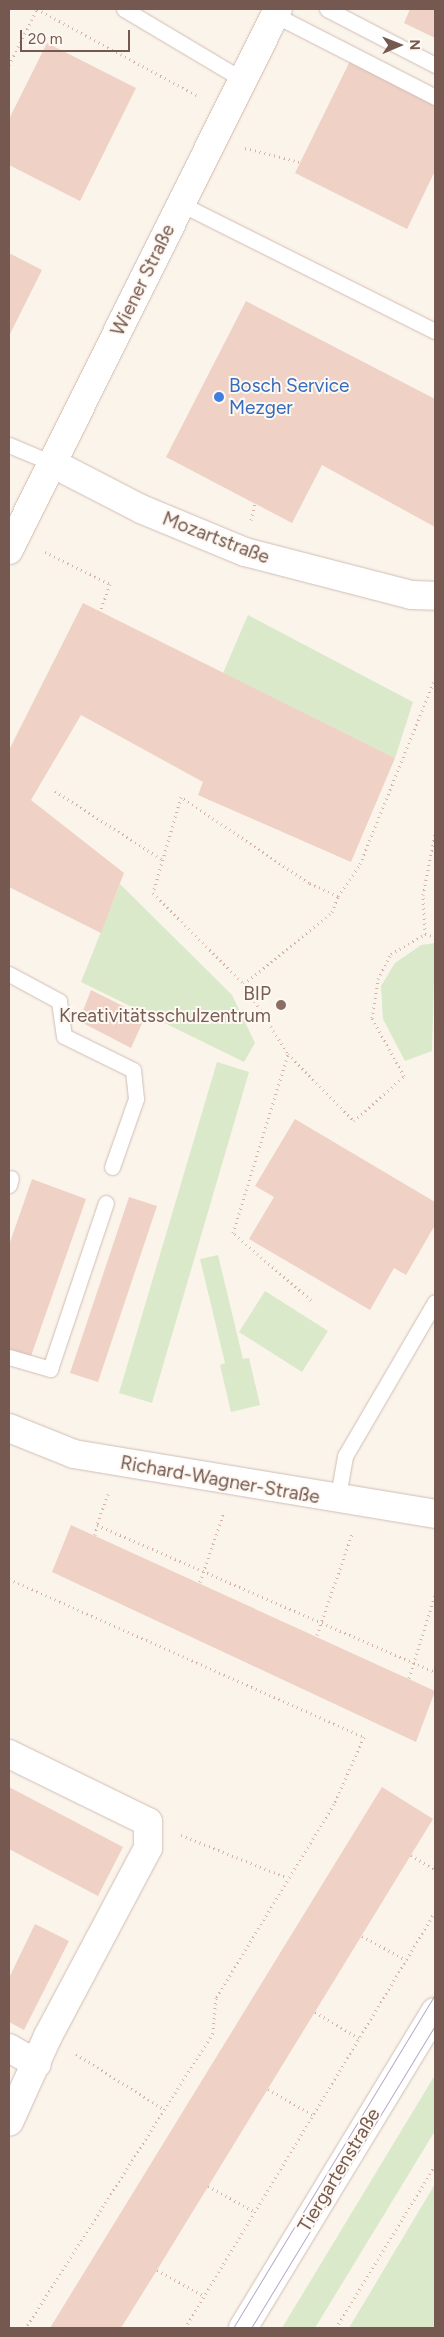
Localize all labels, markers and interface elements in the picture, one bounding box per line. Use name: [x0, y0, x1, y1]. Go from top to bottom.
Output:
scale bar: [22, 20, 132, 52]
north arrow: [374, 20, 424, 70]
text: 20 m: [28, 30, 62, 48]
text: N: [406, 39, 423, 50]
street label: Wiener Straße: [106, 221, 180, 339]
place label: Bosch Service Mezger: [229, 375, 349, 419]
marker: Bosch Service Mezger: [213, 391, 225, 403]
street label: Mozartstraße: [159, 507, 273, 569]
place label: BIP Kreativitätsschulzentrum: [59, 983, 271, 1027]
marker: BIP Kreativitätsschulzentrum: [275, 999, 287, 1011]
street label: Richard-Wagner-Straße: [119, 1451, 321, 1509]
street label: Tiergartenstraße: [293, 2104, 385, 2236]

